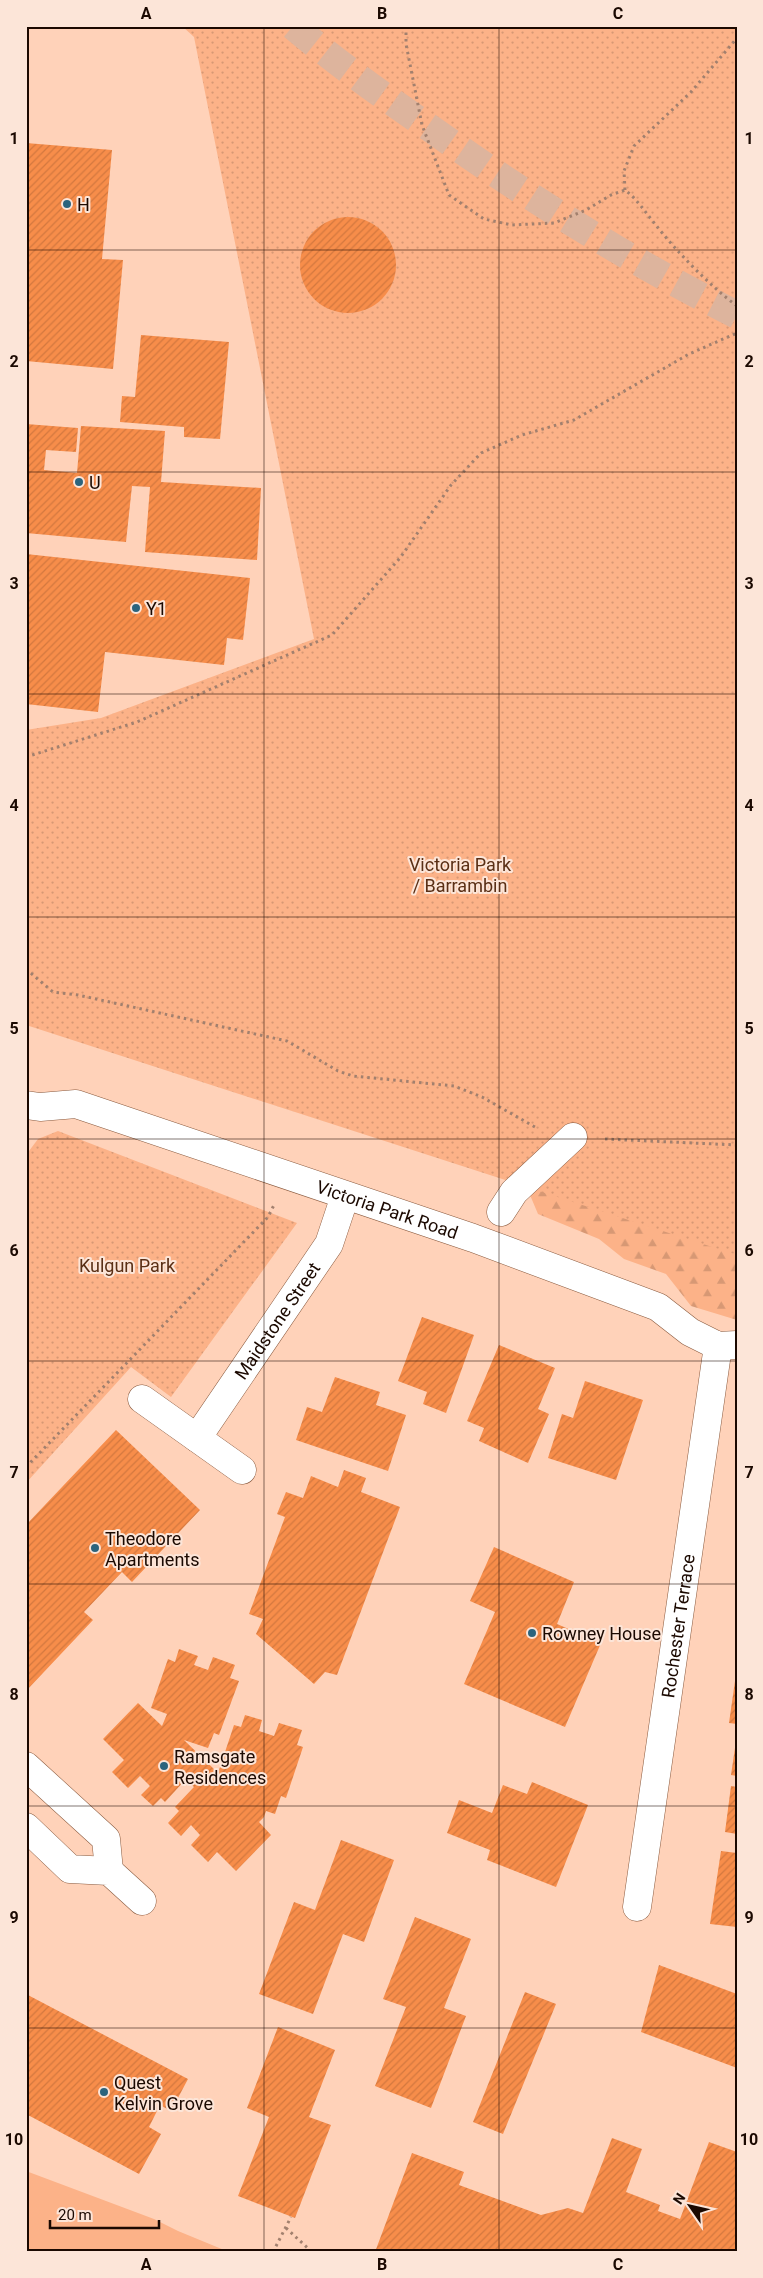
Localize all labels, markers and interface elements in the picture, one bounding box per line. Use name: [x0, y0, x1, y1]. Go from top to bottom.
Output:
text: A: [141, 4, 152, 23]
text: B: [377, 4, 387, 23]
text: C: [613, 4, 623, 23]
text: 1: [9, 129, 19, 148]
text: 1: [744, 129, 754, 148]
place label: H: [77, 194, 90, 215]
marker: H: [61, 198, 73, 210]
text: 2: [9, 352, 19, 371]
text: 2: [744, 352, 754, 371]
place label: U: [89, 472, 101, 493]
marker: U: [73, 476, 85, 488]
text: 3: [9, 574, 19, 593]
text: 3: [744, 574, 754, 593]
place label: Y1: [146, 598, 167, 619]
marker: Y1: [130, 602, 142, 614]
text: 4: [9, 796, 19, 815]
text: 4: [744, 796, 754, 815]
park label: Victoria Park / Barrambin: [409, 854, 512, 896]
text: 5: [9, 1019, 19, 1038]
text: 5: [744, 1019, 754, 1038]
street label: Victoria Park Road: [314, 1175, 461, 1243]
text: 6: [9, 1241, 19, 1260]
text: 6: [744, 1241, 754, 1260]
park label: Kulgun Park: [79, 1255, 176, 1276]
street label: Maidstone Street: [230, 1258, 324, 1383]
text: 7: [9, 1463, 19, 1482]
text: 7: [744, 1463, 754, 1482]
place label: Theodore Apartments: [105, 1528, 200, 1570]
marker: Theodore Apartments: [89, 1542, 101, 1554]
street label: Rochester Terrace: [657, 1553, 698, 1699]
place label: Rowney House: [542, 1623, 661, 1644]
marker: Rowney House: [526, 1627, 538, 1639]
text: 8: [9, 1685, 19, 1704]
text: 8: [744, 1685, 754, 1704]
place label: Ramsgate Residences: [174, 1746, 266, 1788]
marker: Ramsgate Residences: [158, 1760, 170, 1772]
text: 9: [9, 1908, 19, 1927]
text: 9: [744, 1908, 754, 1927]
place label: Quest Kelvin Grove: [114, 2072, 213, 2114]
marker: Quest Kelvin Grove: [98, 2086, 110, 2098]
text: 10: [5, 2130, 23, 2149]
text: 10: [740, 2130, 758, 2149]
north arrow: [666, 2180, 716, 2230]
text: N: [670, 2190, 689, 2207]
scale bar: [50, 2198, 159, 2230]
text: 20 m: [58, 2206, 92, 2224]
text: A: [141, 2255, 152, 2274]
text: B: [377, 2255, 387, 2274]
text: C: [613, 2255, 623, 2274]

